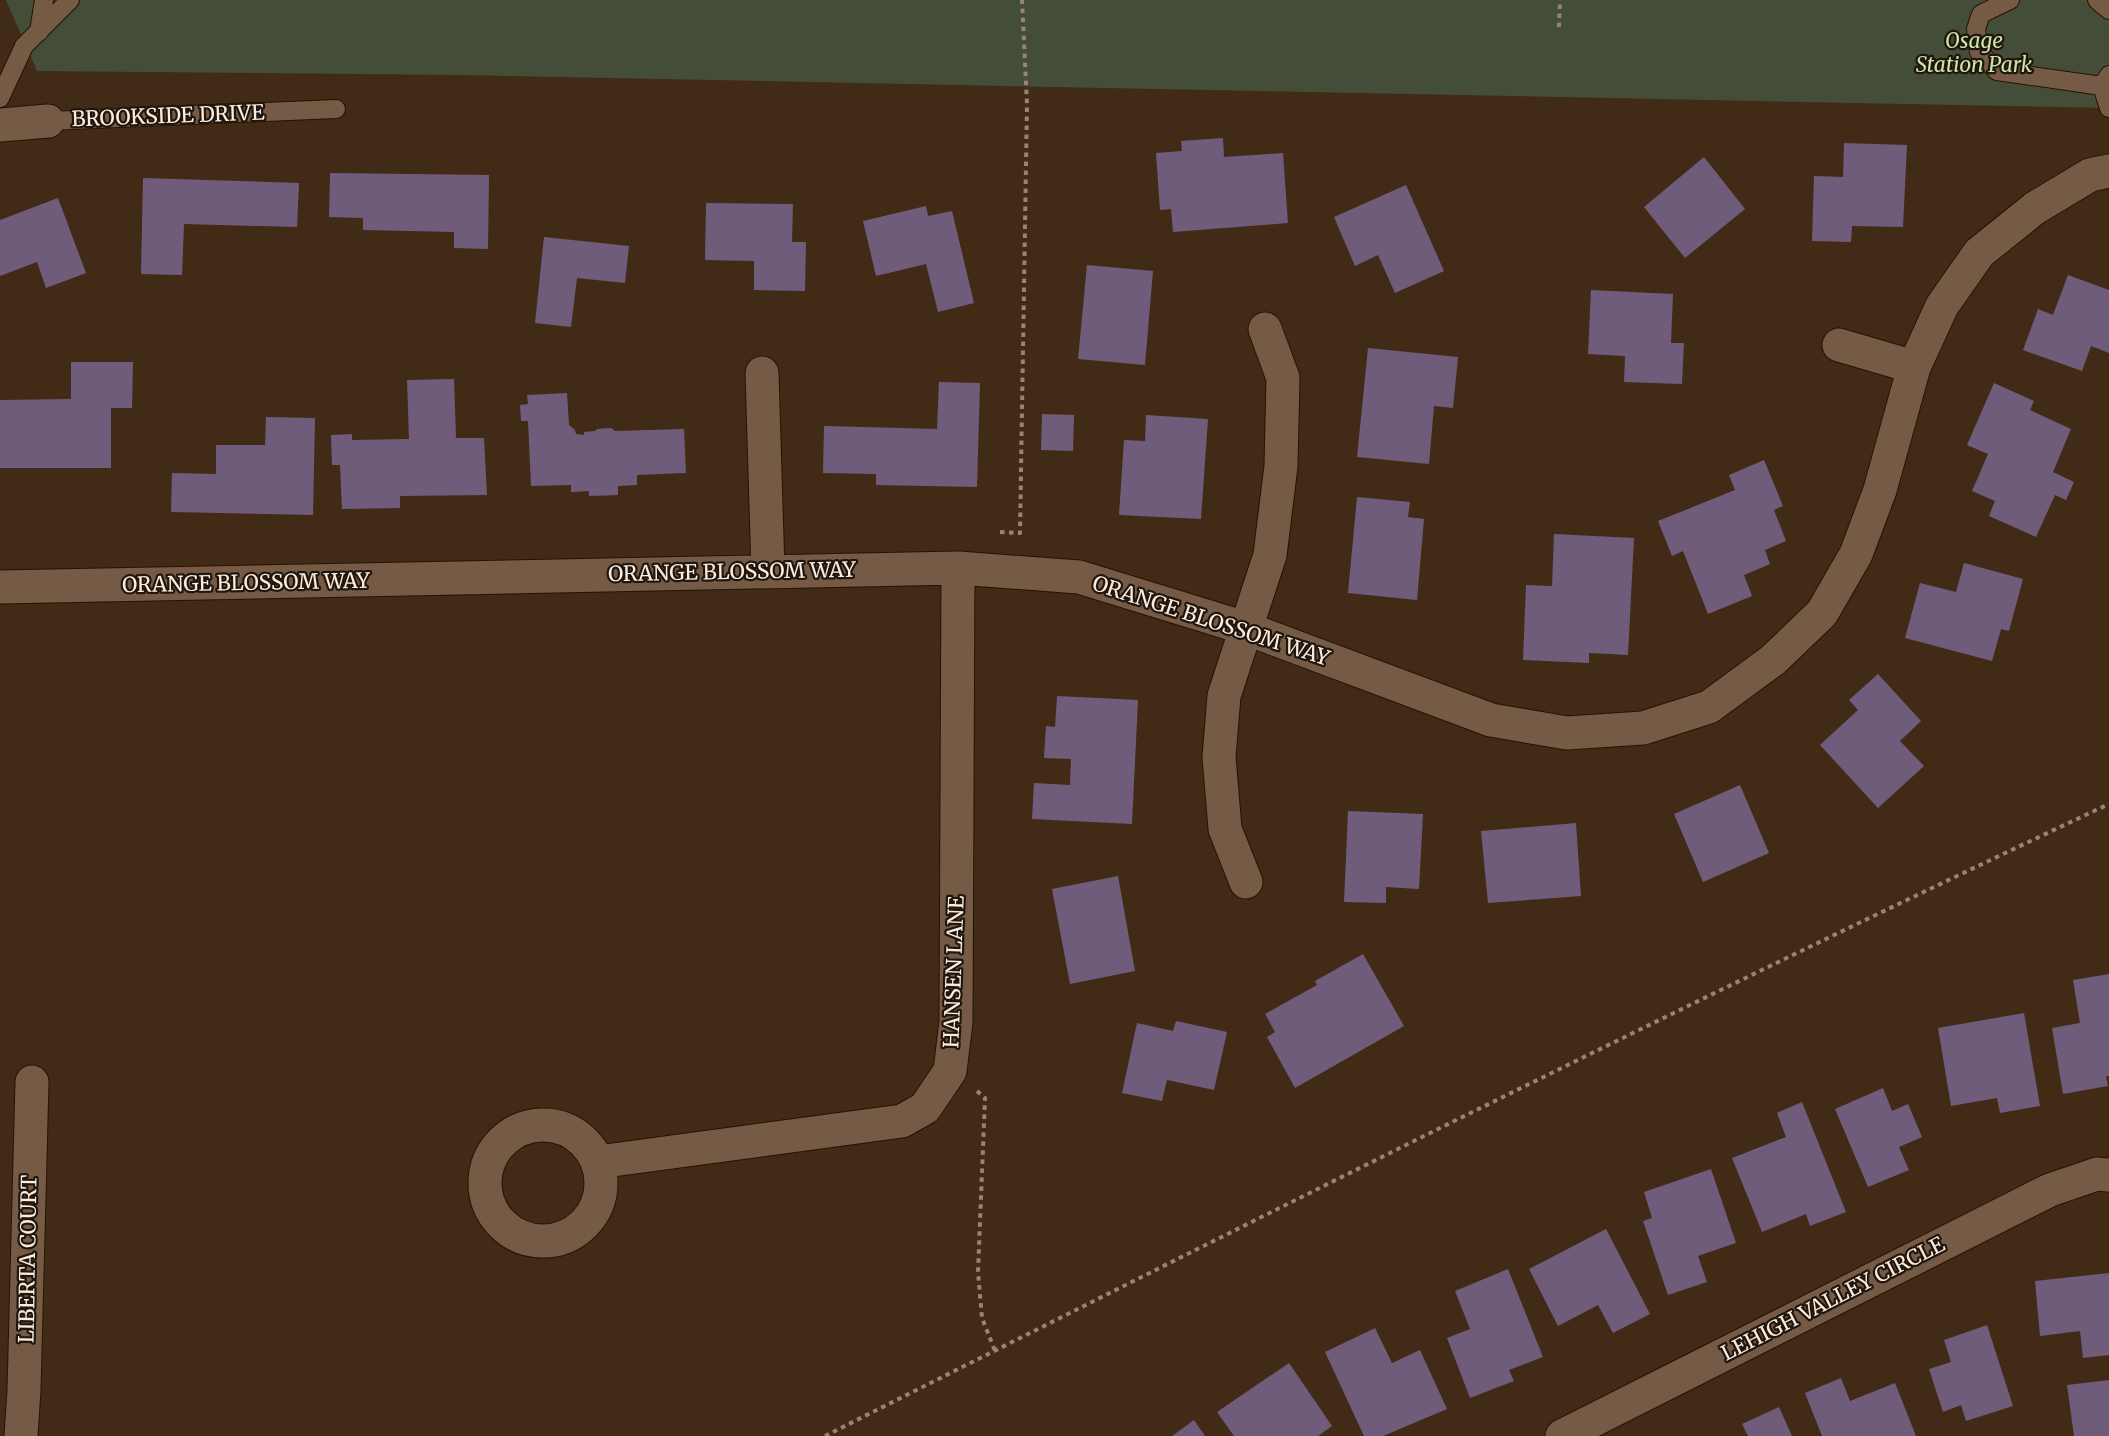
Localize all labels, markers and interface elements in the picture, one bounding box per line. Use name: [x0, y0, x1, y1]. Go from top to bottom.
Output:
park label: Osage Station Park: [1916, 27, 2033, 78]
street label: BROOKSIDE DRIVE: [71, 99, 266, 132]
street label: ORANGE BLOSSOM WAY: [608, 556, 857, 587]
street label: ORANGE BLOSSOM WAY: [122, 567, 371, 598]
street label: ORANGE BLOSSOM WAY: [1089, 569, 1334, 672]
street label: HANSEN LANE: [937, 895, 970, 1049]
street label: LIBERTA COURT: [13, 1174, 42, 1343]
street label: LEHIGH VALLEY CIRCLE: [1716, 1230, 1950, 1367]

